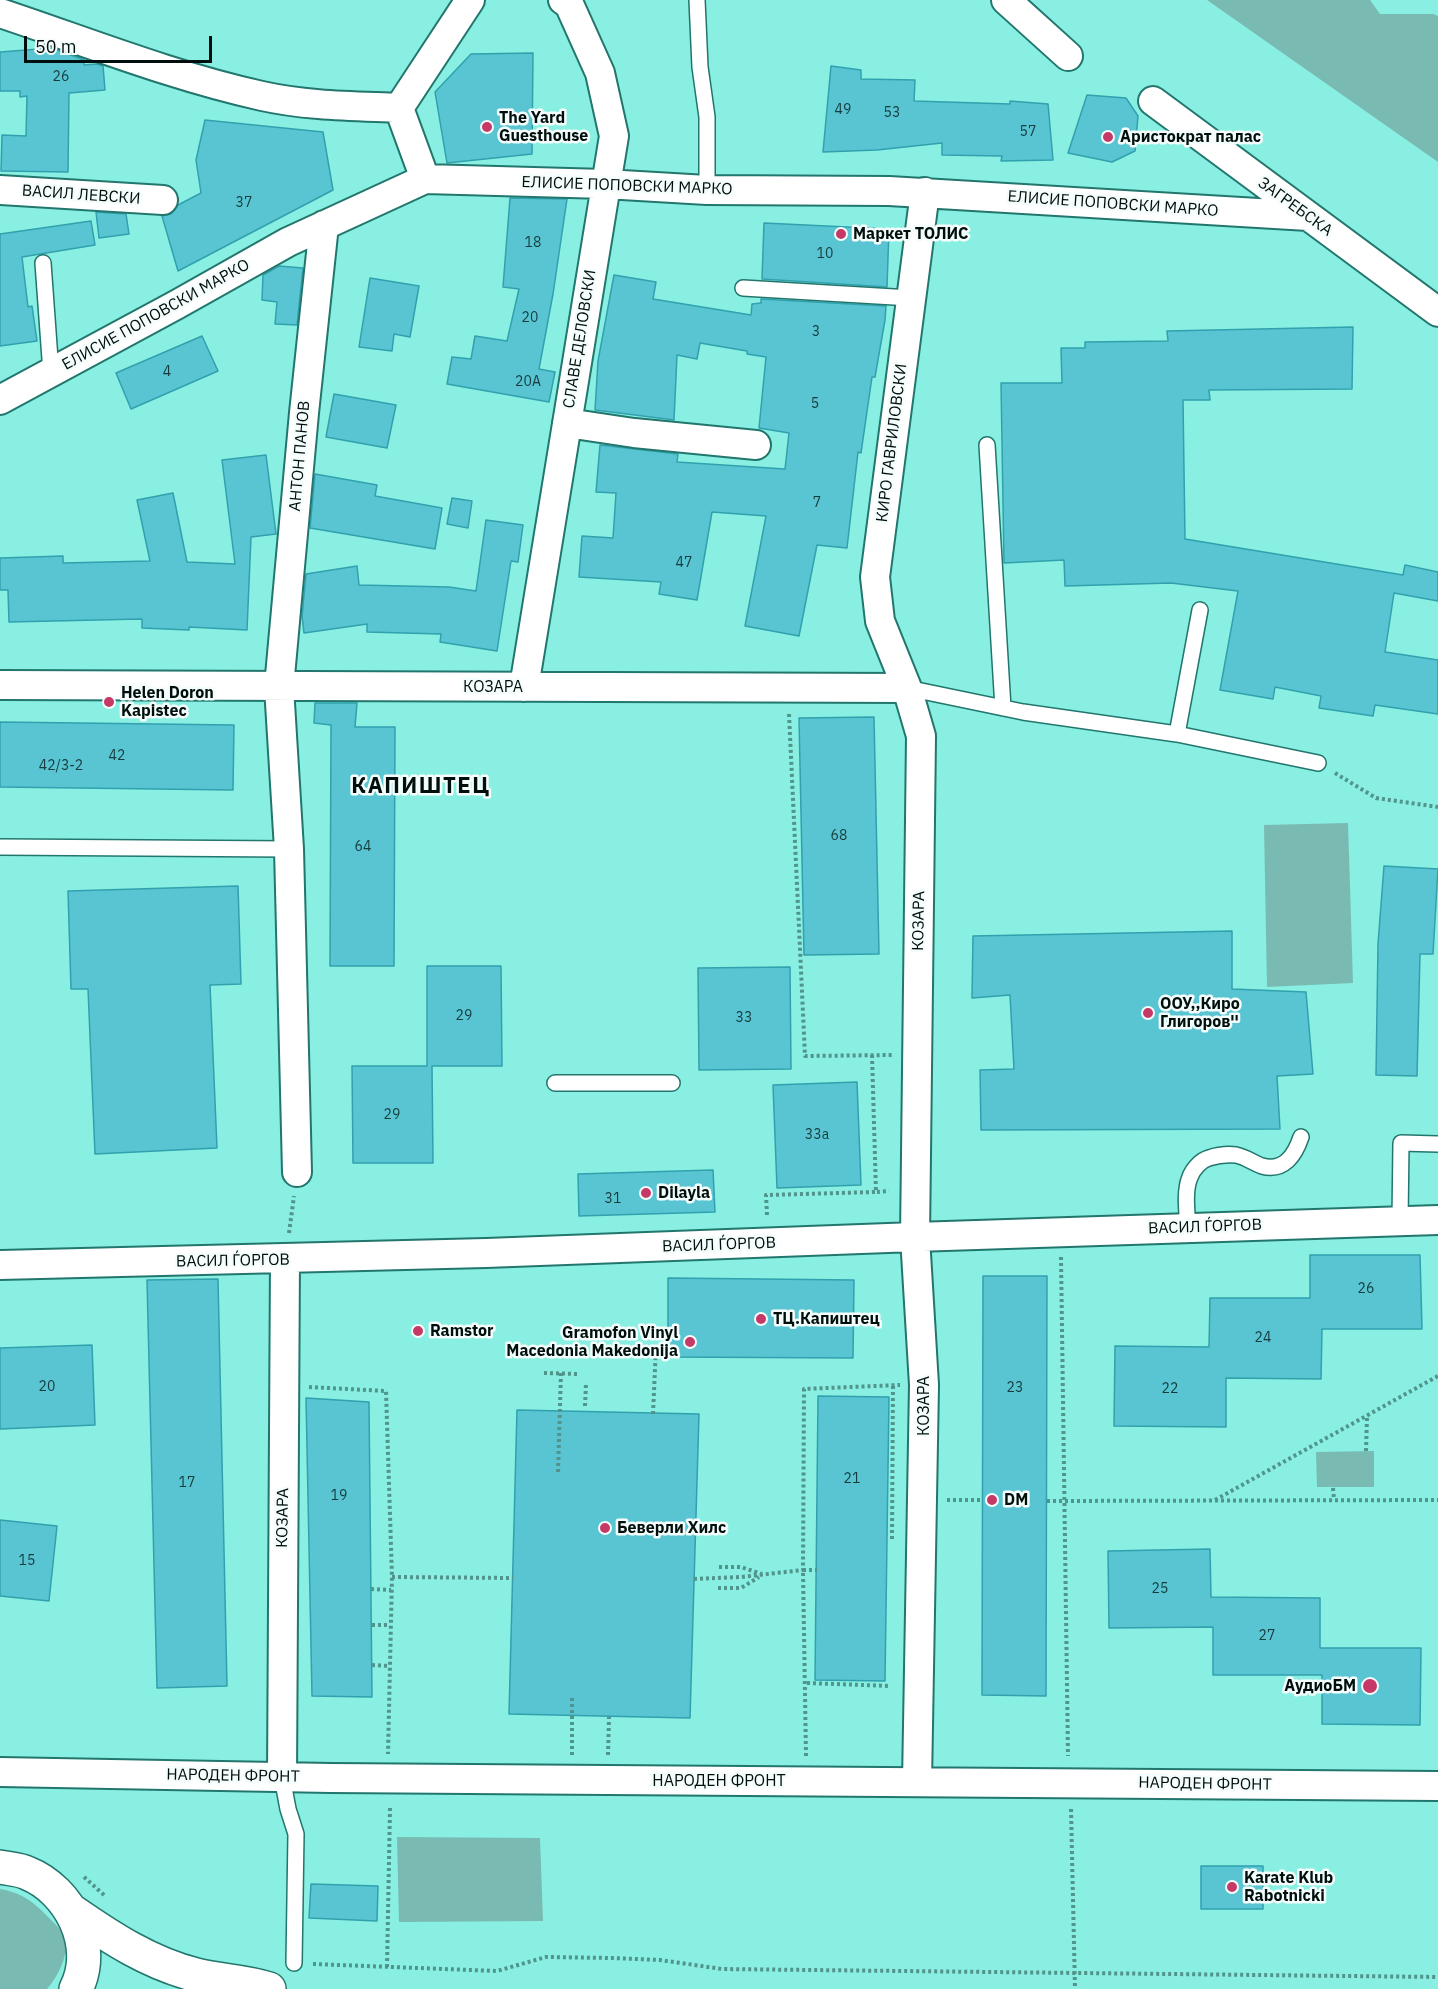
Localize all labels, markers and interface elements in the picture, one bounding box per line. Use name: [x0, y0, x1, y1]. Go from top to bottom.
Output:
scale bar: [27, 24, 214, 62]
text: 50 m: [35, 35, 77, 58]
house number: 26: [53, 69, 69, 85]
house number: 49: [835, 102, 851, 118]
house number: 53: [884, 105, 900, 121]
place label: The Yard Guesthouse: [499, 108, 588, 146]
marker: The Yard Guesthouse: [480, 120, 494, 134]
house number: 57: [1020, 124, 1036, 140]
place label: Аристократ палас: [1120, 127, 1261, 147]
marker: Аристократ палас: [1101, 130, 1115, 144]
street label: ЕЛИСИЕ ПОПОВСКИ МАРКО: [521, 173, 733, 199]
street label: ЗАГРЕБСКА: [1254, 174, 1336, 240]
street label: ВАСИЛ ЛЕВСКИ: [21, 181, 141, 209]
street label: ЕЛИСИЕ ПОПОВСКИ МАРКО: [1007, 187, 1219, 221]
house number: 37: [236, 195, 252, 211]
place label: Маркет ТОЛИС: [853, 224, 968, 244]
marker: Маркет ТОЛИС: [834, 227, 848, 241]
house number: 18: [525, 235, 541, 251]
house number: 10: [817, 246, 833, 262]
street label: ЕЛИСИЕ ПОПОВСКИ МАРКО: [59, 255, 253, 375]
street label: СЛАВЕ ДЕЛОВСКИ: [560, 268, 600, 410]
house number: 20: [522, 310, 538, 326]
house number: 3: [812, 324, 820, 340]
street label: КИРО ГАВРИЛОВСКИ: [873, 363, 911, 523]
house number: 4: [163, 364, 171, 380]
house number: 20А: [515, 374, 541, 390]
house number: 5: [811, 396, 819, 412]
street label: АНТОН ПАНОВ: [286, 400, 314, 512]
house number: 7: [813, 495, 821, 511]
house number: 47: [676, 555, 692, 571]
street label: КОЗАРА: [463, 677, 523, 697]
place label: Helen Doron Kapistec: [121, 683, 214, 721]
marker: Helen Doron Kapistec: [102, 695, 116, 709]
house number: 42: [109, 748, 125, 764]
house number: 42/3-2: [39, 758, 83, 774]
district label: КАПИШТЕЦ: [351, 774, 491, 800]
house number: 68: [831, 828, 847, 844]
house number: 64: [355, 839, 371, 855]
street label: КОЗАРА: [909, 891, 929, 951]
place label: ООУ,,Киро Глигоров'': [1160, 994, 1240, 1032]
marker: ООУ,,Киро Глигоров'': [1141, 1006, 1155, 1020]
house number: 29: [456, 1008, 472, 1024]
house number: 33: [736, 1010, 752, 1026]
house number: 29: [384, 1107, 400, 1123]
house number: 33a: [805, 1127, 829, 1143]
place label: Dilayla: [658, 1183, 710, 1203]
marker: Dilayla: [639, 1186, 653, 1200]
house number: 31: [605, 1191, 621, 1207]
street label: ВАСИЛ ЃОРГОВ: [1148, 1215, 1262, 1239]
street label: ВАСИЛ ЃОРГОВ: [662, 1233, 776, 1257]
street label: ВАСИЛ ЃОРГОВ: [176, 1250, 290, 1272]
house number: 26: [1358, 1281, 1374, 1297]
place label: ТЦ.Капиштец: [773, 1309, 880, 1329]
marker: ТЦ.Капиштец: [754, 1312, 768, 1326]
place label: Ramstor: [430, 1321, 494, 1341]
place label: Gramofon Vinyl Macedonia Makedonija: [506, 1323, 678, 1361]
marker: Ramstor: [411, 1324, 425, 1338]
house number: 24: [1255, 1330, 1271, 1346]
marker: Gramofon Vinyl Macedonia Makedonija: [683, 1335, 697, 1349]
street label: КОЗАРА: [914, 1376, 934, 1436]
house number: 20: [39, 1379, 55, 1395]
house number: 23: [1007, 1380, 1023, 1396]
house number: 22: [1162, 1381, 1178, 1397]
house number: 21: [844, 1471, 860, 1487]
house number: 17: [179, 1475, 195, 1491]
street label: КОЗАРА: [273, 1488, 293, 1548]
house number: 19: [331, 1488, 347, 1504]
place label: DM: [1004, 1490, 1028, 1510]
marker: DM: [985, 1493, 999, 1507]
place label: Беверли Хилс: [617, 1518, 726, 1538]
marker: Беверли Хилс: [598, 1521, 612, 1535]
house number: 15: [19, 1553, 35, 1569]
house number: 25: [1152, 1581, 1168, 1597]
house number: 27: [1259, 1628, 1275, 1644]
place label: АудиоБМ: [1284, 1676, 1356, 1696]
marker: АудиоБМ: [1361, 1677, 1379, 1695]
street label: НАРОДЕН ФРОНТ: [166, 1765, 300, 1787]
street label: НАРОДЕН ФРОНТ: [652, 1771, 786, 1791]
street label: НАРОДЕН ФРОНТ: [1138, 1773, 1272, 1795]
place label: Karate Klub Rabotnicki: [1244, 1868, 1333, 1906]
marker: Karate Klub Rabotnicki: [1225, 1880, 1239, 1894]

